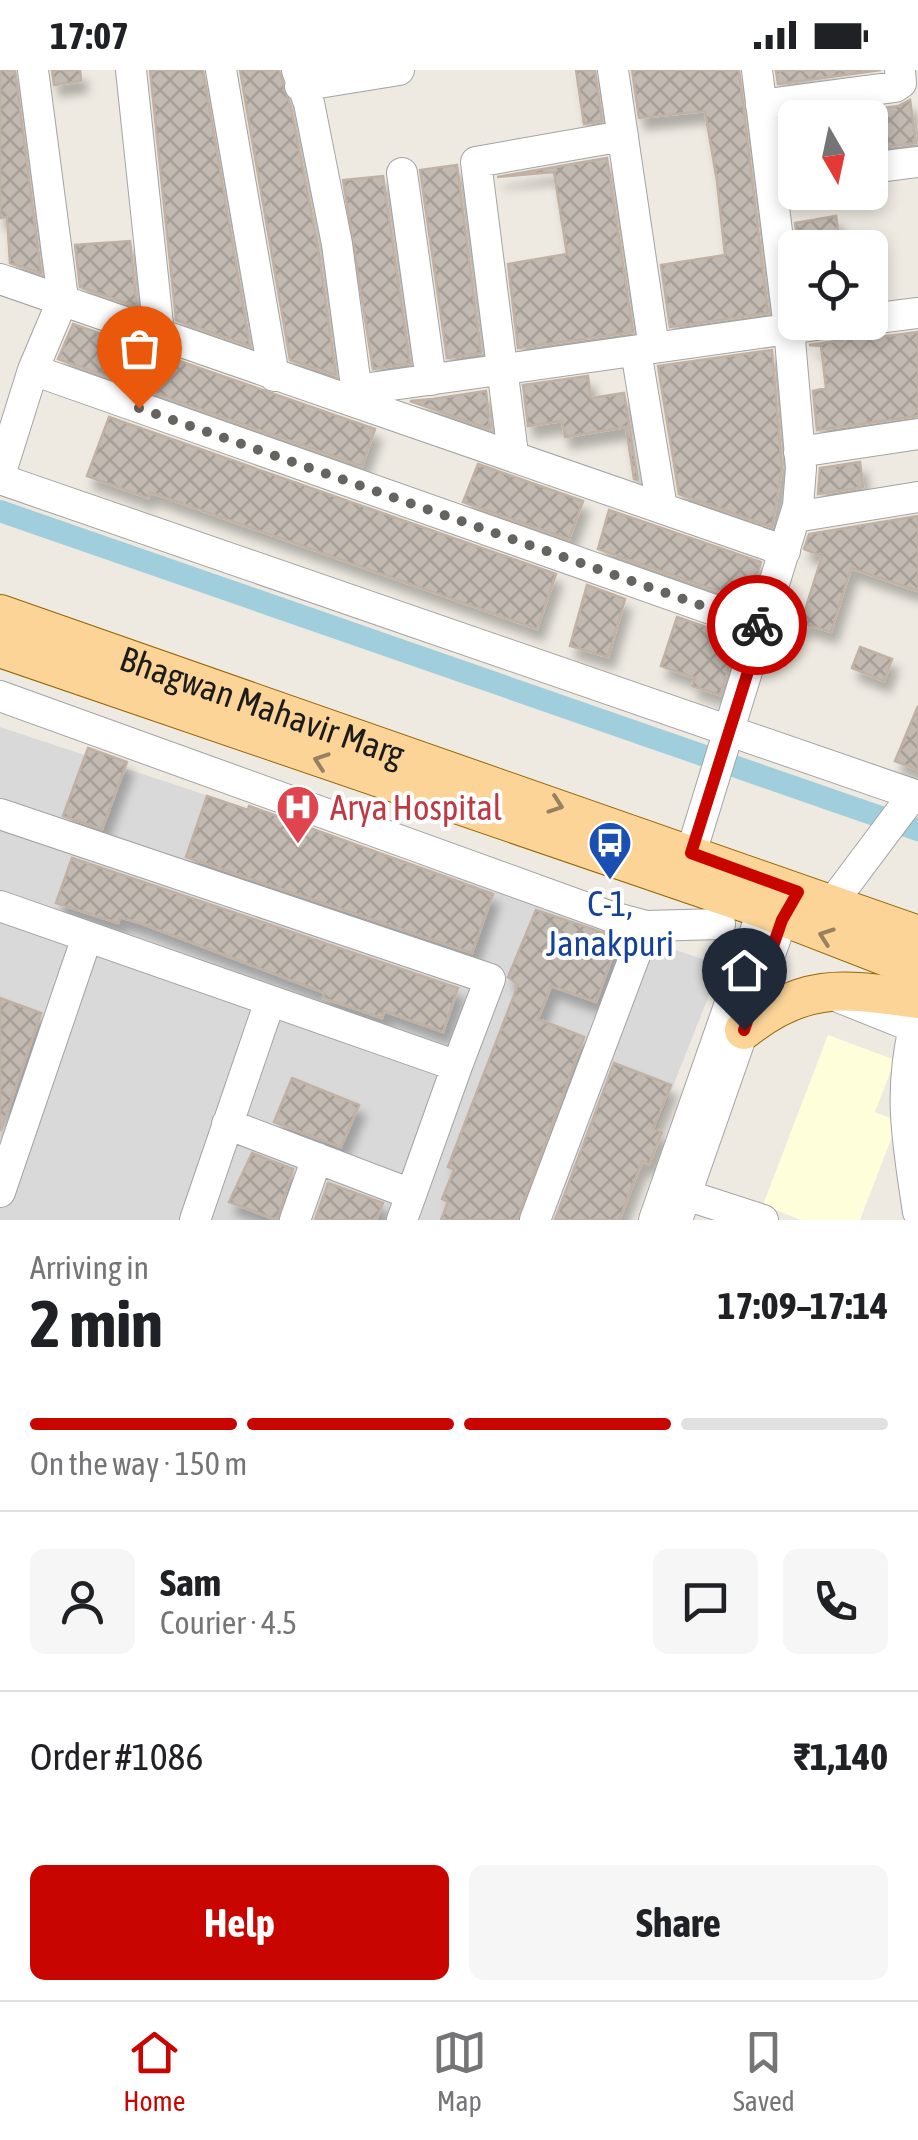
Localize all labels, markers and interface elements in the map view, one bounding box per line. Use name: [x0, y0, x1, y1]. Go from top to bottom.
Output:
text: 17:07: [50, 14, 129, 57]
north arrow: [778, 100, 888, 210]
map controls: [778, 100, 888, 340]
button: locate: [778, 230, 888, 340]
pin: [97, 306, 182, 409]
icon: bag: [112, 321, 167, 376]
courier: [707, 575, 807, 675]
icon: bike: [730, 598, 785, 653]
street label: Bhagwan Mahavir Marg: [115, 638, 410, 774]
one-way arrow: [314, 752, 331, 772]
hospital icon: Arya Hospital: [275, 784, 321, 845]
place label: Arya Hospital: [330, 787, 502, 827]
one-way arrow: [546, 794, 563, 814]
bus stop icon: C-1, Janakpuri: [587, 820, 633, 881]
place label: C-1, Janakpuri: [546, 883, 674, 963]
one-way arrow: [819, 927, 836, 948]
pin: [702, 928, 787, 1031]
icon: home: [717, 943, 772, 998]
text: Arriving in: [30, 1249, 149, 1286]
text: 17:09–17:14: [718, 1284, 888, 1327]
text: 2 min: [30, 1286, 163, 1361]
text: On the way · 150 m: [30, 1445, 247, 1482]
button: person: [30, 1549, 135, 1654]
button: chat: [653, 1549, 758, 1654]
button: phone: [783, 1549, 888, 1654]
text: Sam: [160, 1561, 221, 1604]
text: Courier · 4.5: [160, 1604, 297, 1641]
text: Order #1086: [30, 1735, 203, 1778]
text: ₹1,140: [793, 1735, 888, 1778]
button: Help: [30, 1865, 449, 1980]
button: Share: [469, 1865, 888, 1980]
tab: Home: [123, 2025, 185, 2117]
tab: Map: [432, 2025, 487, 2117]
tab: Saved: [733, 2025, 795, 2117]

